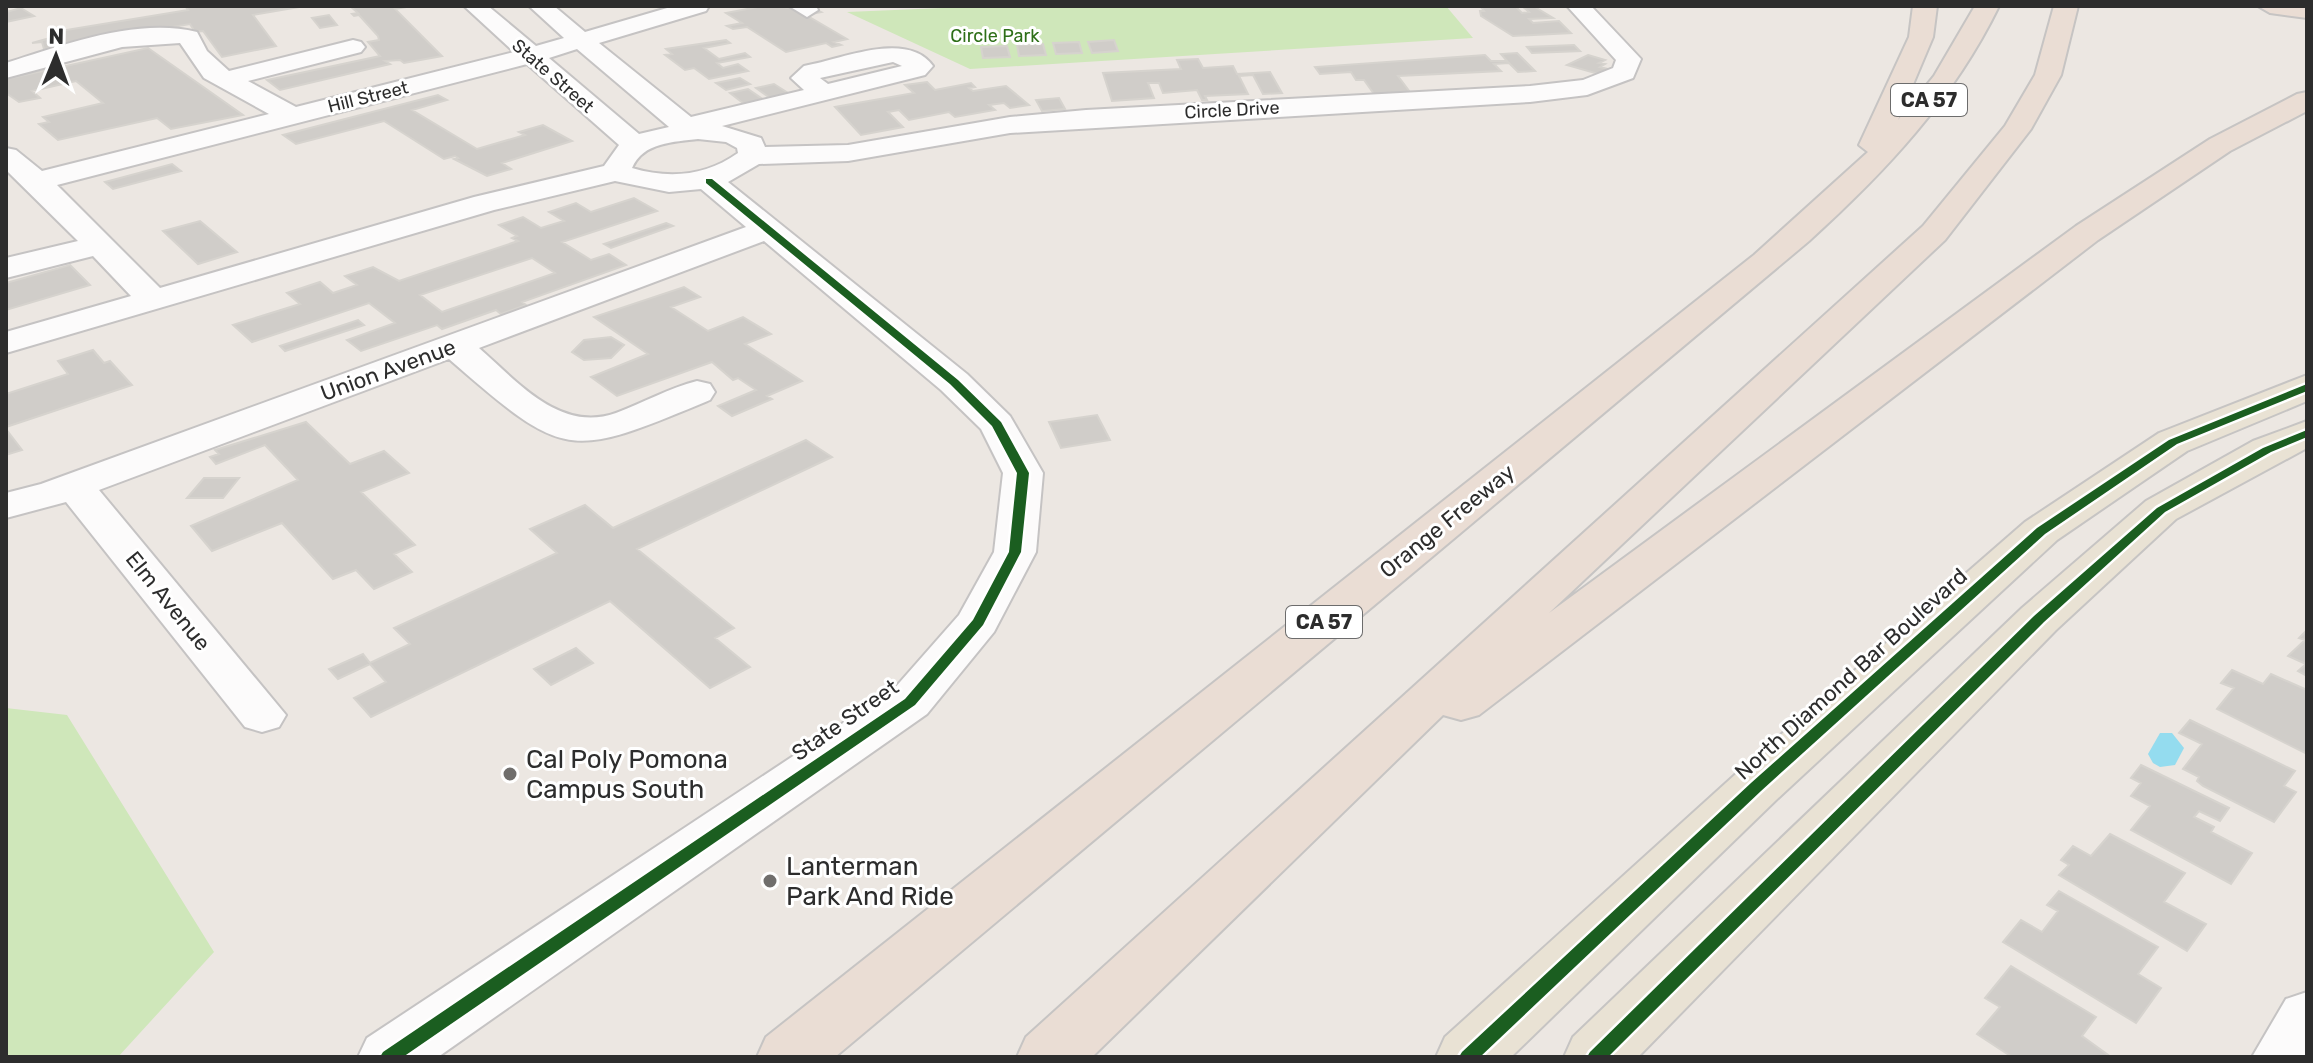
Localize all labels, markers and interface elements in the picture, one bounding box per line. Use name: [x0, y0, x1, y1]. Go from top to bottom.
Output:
north arrow: [16, 16, 96, 96]
text: N: [48, 23, 64, 50]
park label: Circle Park: [950, 25, 1040, 47]
street label: State Street: [507, 34, 599, 118]
street label: Hill Street: [325, 76, 411, 118]
road number: CA 57: [1891, 84, 1967, 116]
street label: Circle Drive: [1184, 97, 1280, 123]
street label: Union Avenue: [317, 333, 459, 407]
street label: Orange Freeway: [1374, 458, 1520, 584]
street label: Elm Avenue: [120, 546, 216, 656]
street label: North Diamond Bar Boulevard: [1729, 562, 1973, 786]
road number: CA 57: [1286, 606, 1362, 638]
street label: State Street: [786, 673, 904, 767]
place label: Cal Poly Pomona Campus South: [526, 744, 728, 805]
marker: Cal Poly Pomona Campus South: [501, 765, 519, 783]
place label: Lanterman Park And Ride: [786, 851, 954, 912]
marker: Lanterman Park And Ride: [761, 872, 779, 890]

